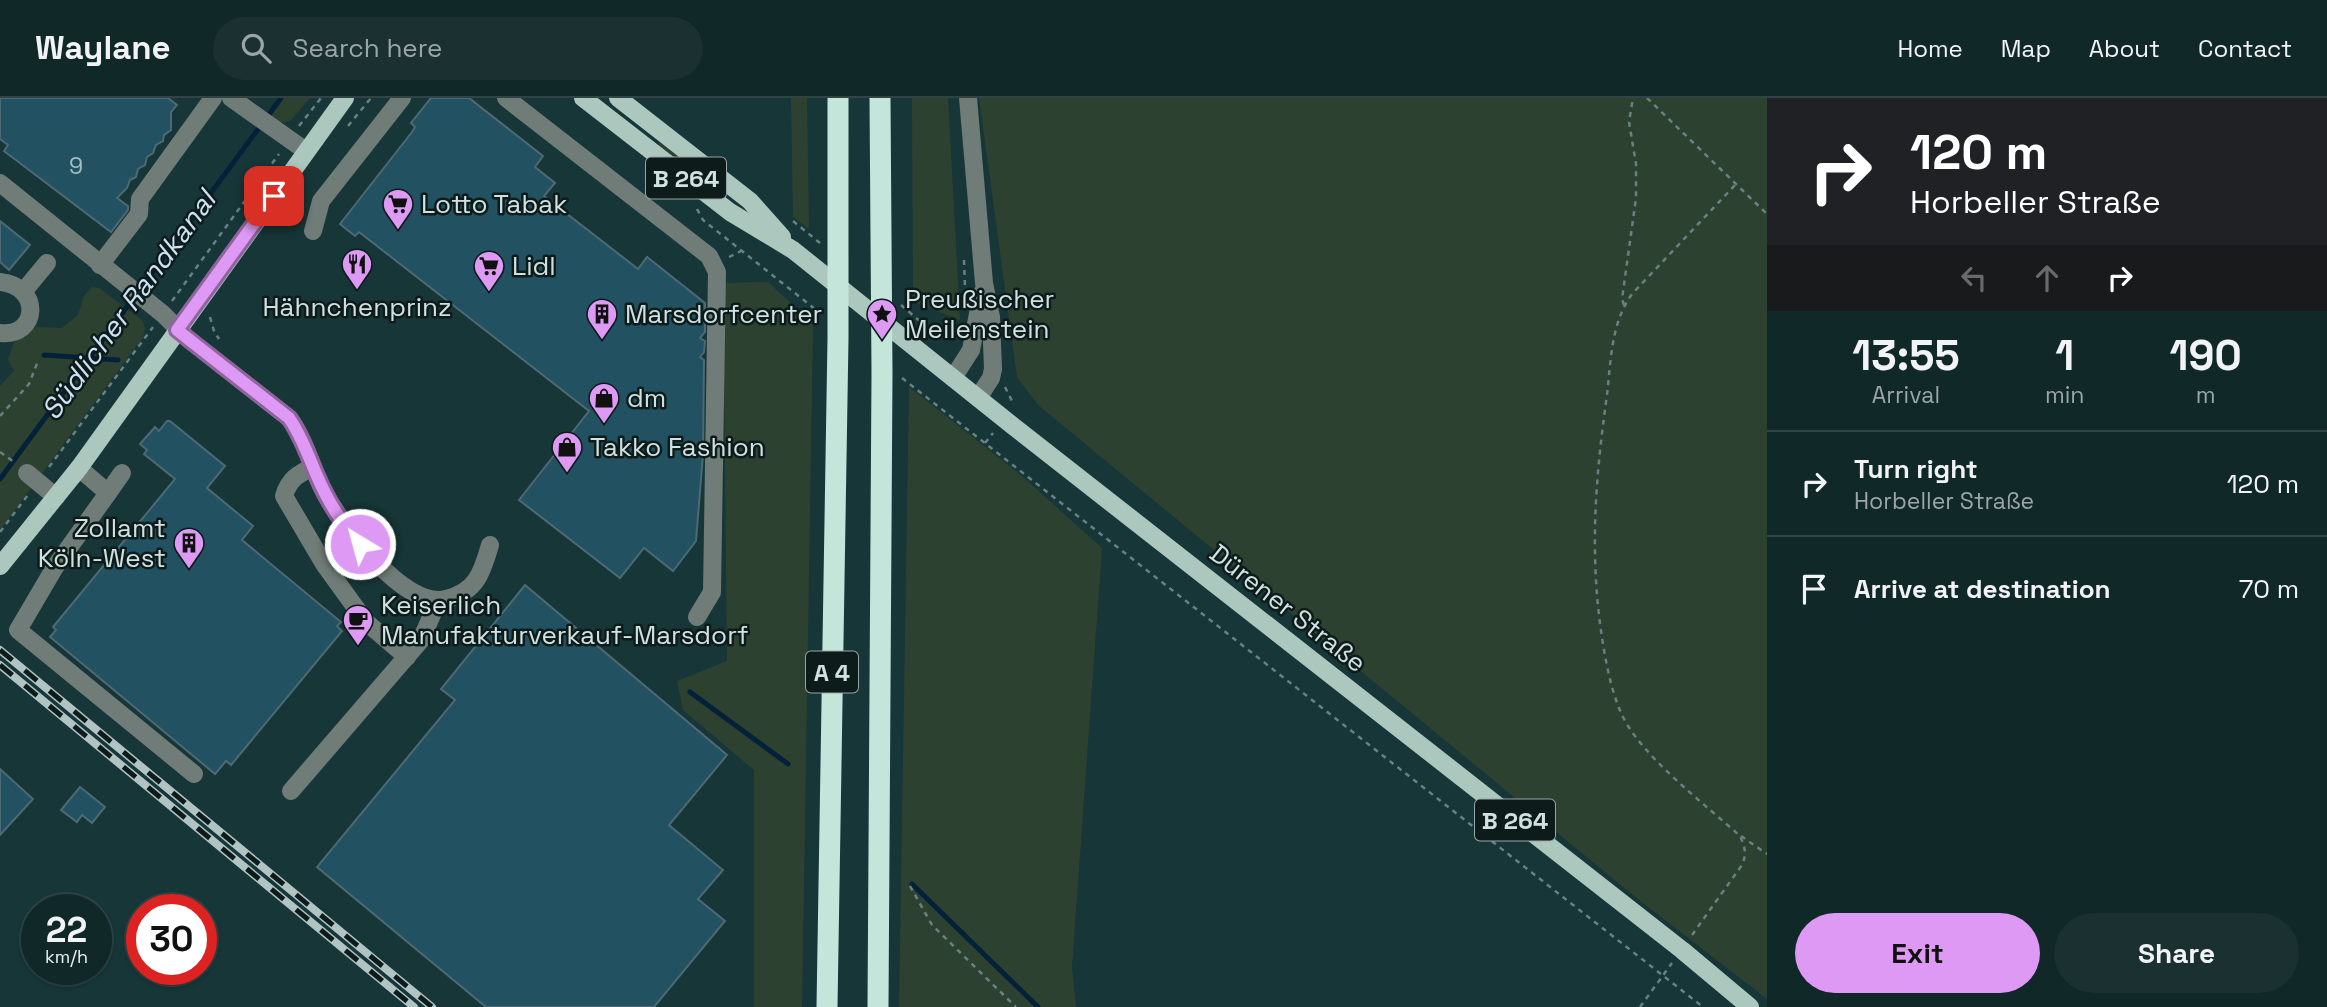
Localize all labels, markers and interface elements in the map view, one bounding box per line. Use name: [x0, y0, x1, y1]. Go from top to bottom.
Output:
search box: [213, 17, 703, 80]
text: Waylane: [35, 27, 171, 69]
icon: search: [237, 29, 275, 67]
text: Search here: [293, 31, 442, 65]
text: Home: [1897, 33, 1963, 64]
text: Map: [2001, 33, 2051, 64]
text: About: [2089, 33, 2160, 64]
text: Contact: [2198, 33, 2292, 64]
text: 120 m: [1910, 121, 2047, 183]
icon: right: [1795, 126, 1886, 217]
house number: 9: [69, 151, 83, 181]
road number: B 264: [646, 158, 726, 198]
pin: [244, 166, 304, 226]
icon: arrive: [255, 177, 293, 215]
water label: Südlicher Randkanal: [33, 181, 225, 427]
text: Horbeller Straße: [1910, 182, 2161, 222]
supermarket icon: Lotto Tabak: [381, 187, 415, 231]
place label: Lotto Tabak: [421, 187, 567, 221]
restaurant icon: Hähnchenprinz: [340, 247, 374, 291]
supermarket icon: Lidl: [472, 249, 506, 293]
place label: Lidl: [512, 249, 556, 283]
icon: left: [1955, 259, 1993, 297]
icon: ahead: [2028, 259, 2066, 297]
icon: right: [2101, 259, 2139, 297]
place label: Preußischer Meilenstein: [905, 282, 1054, 346]
place label: Hähnchenprinz: [262, 290, 452, 324]
building icon: Marsdorfcenter: [585, 297, 619, 341]
place label: Marsdorfcenter: [625, 297, 822, 331]
place icon: Preußischer Meilenstein: [865, 297, 899, 341]
text: 13:55: [1852, 329, 1960, 382]
text: 1: [2055, 329, 2074, 382]
text: 190: [2170, 329, 2242, 382]
text: Arrival: [1872, 380, 1940, 410]
text: min: [2045, 380, 2084, 410]
text: m: [2196, 380, 2216, 410]
shop icon: dm: [587, 381, 621, 425]
place label: dm: [627, 381, 666, 415]
shop icon: Takko Fashion: [550, 430, 584, 474]
place label: Takko Fashion: [590, 430, 765, 464]
text: Turn right: [1854, 452, 1978, 486]
icon: right: [1795, 465, 1833, 503]
text: 120 m: [2227, 467, 2299, 501]
text: Horbeller Straße: [1854, 486, 2034, 516]
position arrow: [323, 507, 397, 581]
place label: Zollamt Köln-West: [38, 511, 166, 575]
building icon: Zollamt Köln-West: [172, 526, 206, 570]
street label: Dürener Straße: [1203, 536, 1373, 680]
icon: arrive: [1795, 570, 1833, 608]
text: Arrive at destination: [1854, 572, 2111, 606]
text: 70 m: [2239, 572, 2299, 606]
place label: Keiserlich Manufakturverkauf-Marsdorf: [381, 588, 748, 652]
cafe icon: Keiserlich Manufakturverkauf-Marsdorf: [341, 603, 375, 647]
road number: A 4: [806, 652, 858, 692]
road number: B 264: [1475, 800, 1555, 840]
speed limit sign: 30: [126, 894, 217, 985]
text: 22: [46, 908, 87, 952]
button: Exit: [1795, 913, 2040, 993]
button: Share: [2054, 913, 2299, 993]
text: km/h: [45, 945, 88, 968]

